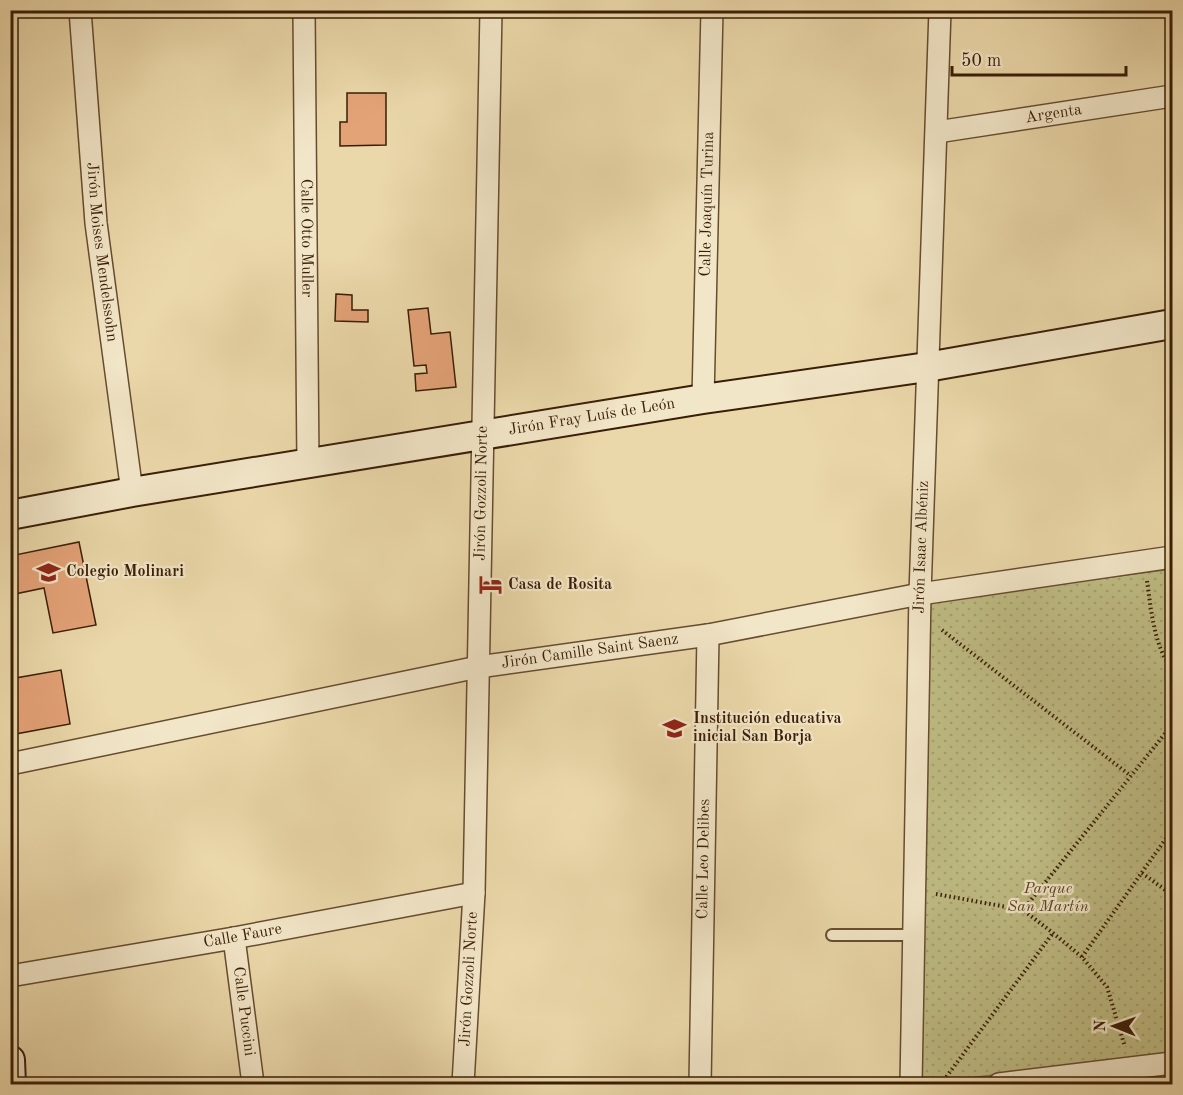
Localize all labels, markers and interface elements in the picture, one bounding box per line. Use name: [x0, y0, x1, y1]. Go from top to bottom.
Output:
scale bar: [952, 39, 1126, 77]
text: 50 m: [961, 52, 1001, 70]
street label: Argenta: [1024, 102, 1083, 126]
street label: Calle Joaquín Turina: [698, 131, 717, 277]
street label: Jirón Moises Mendelssohn: [83, 162, 120, 343]
street label: Calle Otto Muller: [297, 179, 315, 298]
street label: Jirón Fray Luís de León: [507, 396, 677, 439]
street label: Jirón Gozzoli Norte: [472, 426, 491, 561]
street label: Jirón Isaac Albéniz: [912, 480, 932, 614]
school or university icon: Colegio Molinari: [35, 559, 61, 585]
place label: Colegio Molinari: [66, 564, 184, 580]
hotel icon: Casa de Rosita: [477, 572, 503, 598]
place label: Casa de Rosita: [508, 577, 612, 593]
street label: Jirón Camille Saint Saenz: [500, 631, 680, 672]
place label: Institución educativa inicial San Borja: [693, 711, 842, 745]
school or university icon: Institución educativa inicial San Borja: [662, 715, 688, 741]
street label: Calle Leo Delibes: [695, 798, 713, 920]
park label: Parque San Martín: [1007, 881, 1089, 915]
street label: Jirón Gozzoli Norte: [457, 911, 481, 1047]
street label: Calle Faure: [202, 921, 283, 951]
street label: Calle Puccini: [230, 966, 257, 1057]
north arrow: [1084, 996, 1144, 1056]
text: N: [1093, 1019, 1109, 1032]

